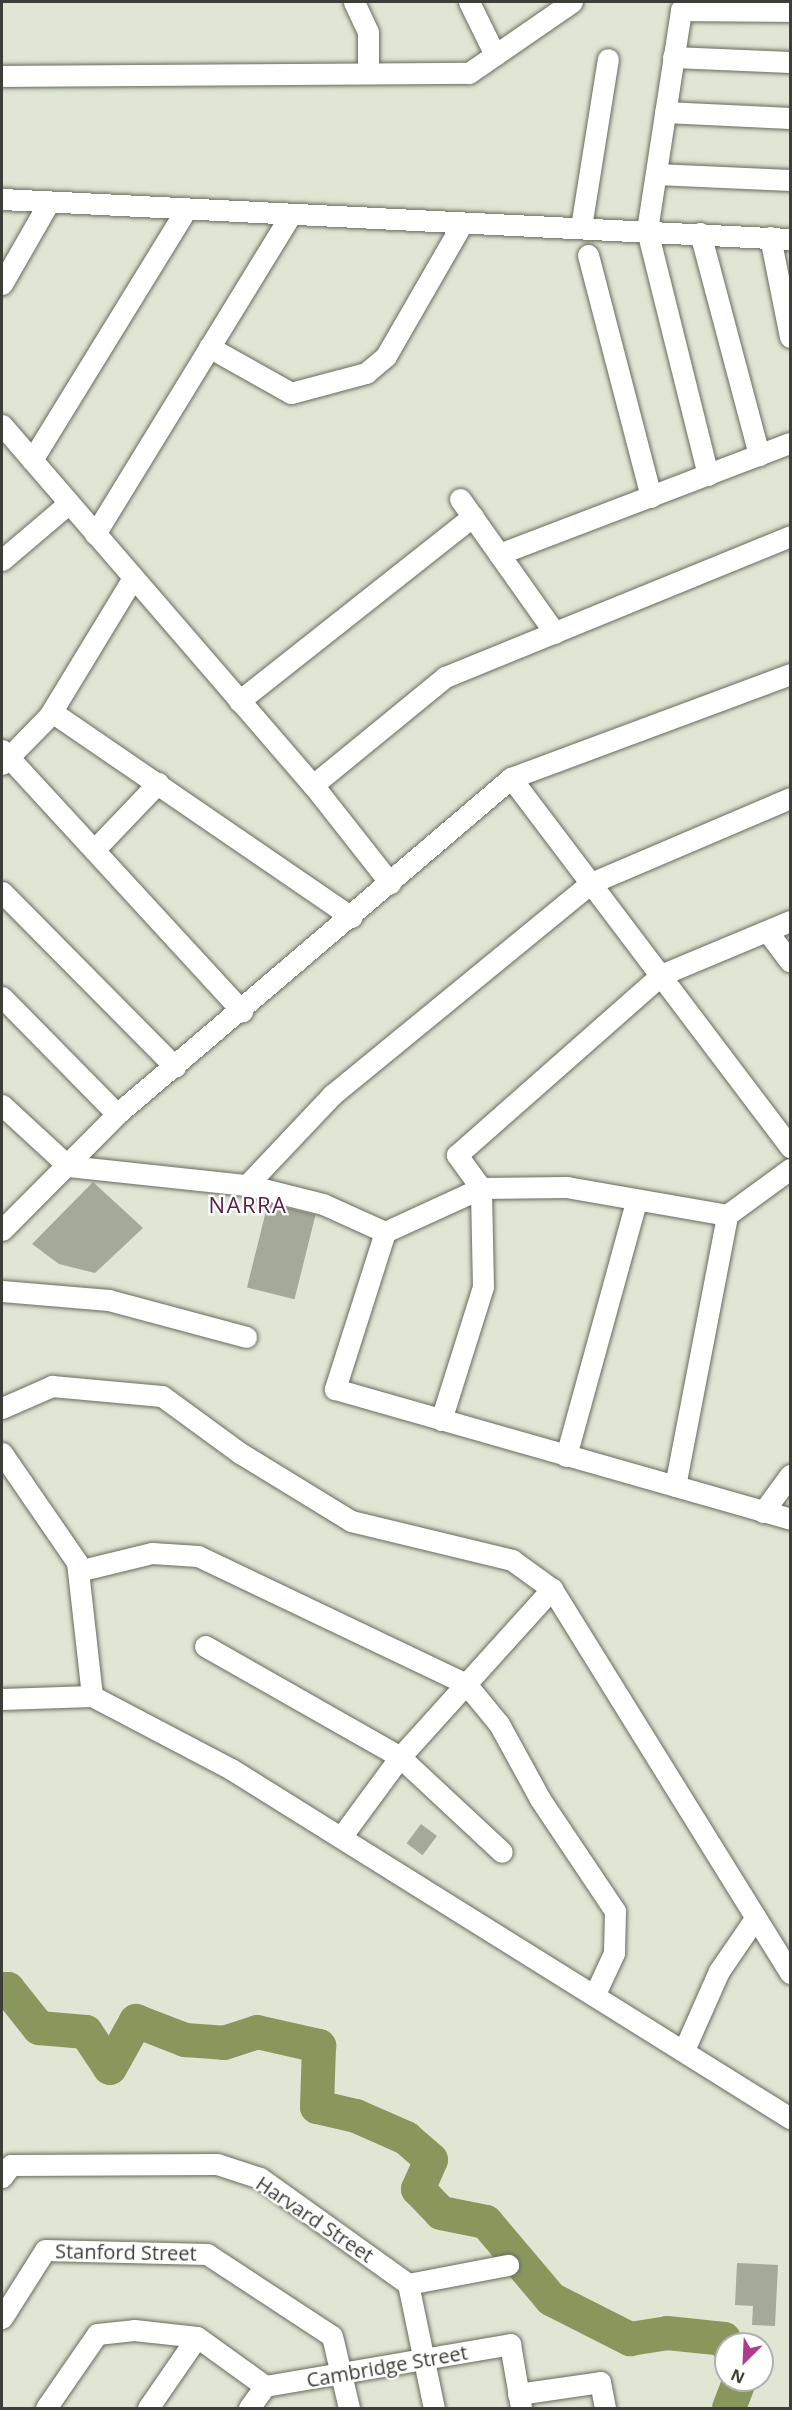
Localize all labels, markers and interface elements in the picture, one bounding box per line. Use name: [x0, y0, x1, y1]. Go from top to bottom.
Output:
district label: NARRA: [208, 1192, 288, 1218]
street label: Harvard Street: [252, 2171, 378, 2267]
street label: Stanford Street: [55, 2239, 197, 2265]
north arrow: [714, 2332, 774, 2392]
street label: Cambridge Street: [305, 2340, 469, 2392]
text: N: [727, 2364, 748, 2389]

